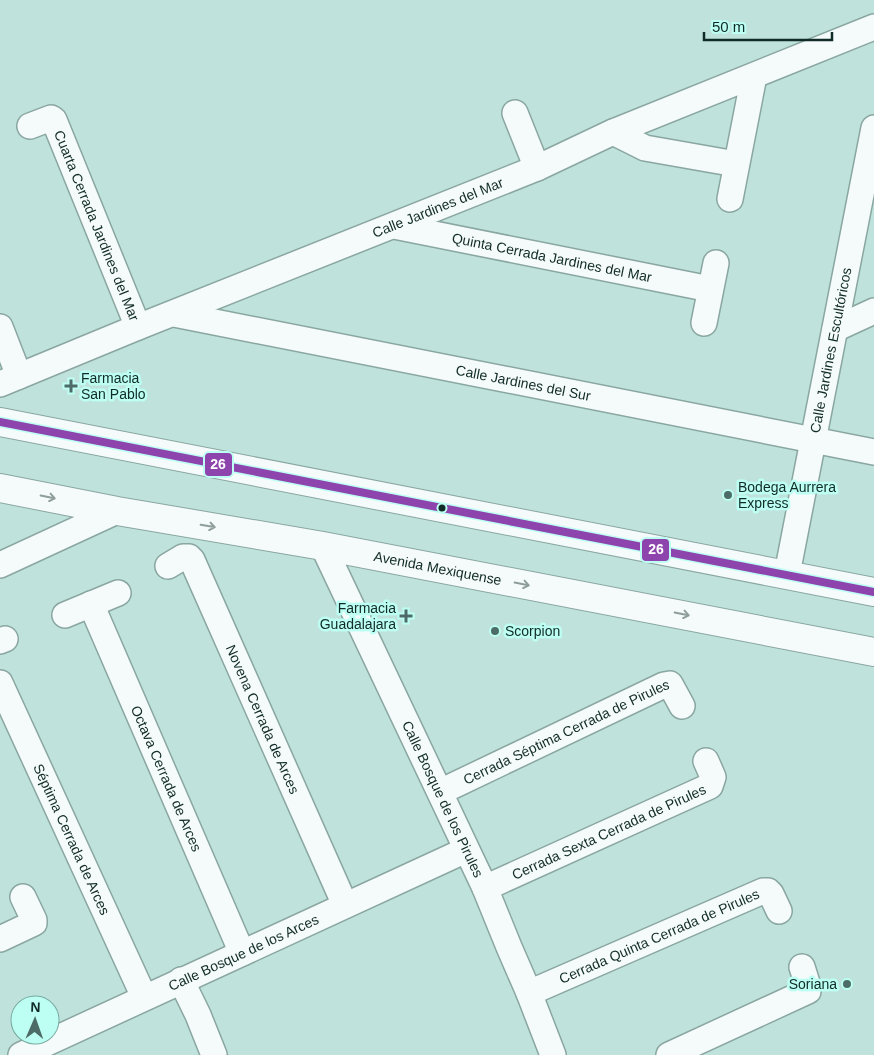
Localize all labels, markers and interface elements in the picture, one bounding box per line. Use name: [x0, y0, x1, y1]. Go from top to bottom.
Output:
scale bar: [704, 10, 832, 42]
text: 50 m: [712, 18, 745, 35]
street label: Cuarta Cerrada Jardines del Mar: [51, 128, 143, 323]
street label: Calle Jardines del Mar: [370, 174, 506, 241]
street label: Quinta Cerrada Jardines del Mar: [451, 230, 653, 285]
street label: Calle Jardines Escultóricos: [807, 266, 855, 434]
street label: Calle Jardines del Sur: [454, 362, 592, 404]
place label: Farmacia San Pablo: [81, 370, 146, 402]
marker: Farmacia San Pablo: [65, 380, 77, 392]
line badge: 26: [204, 452, 233, 477]
text: 26: [210, 456, 226, 472]
place label: Bodega Aurrera Express: [738, 479, 836, 511]
marker: Bodega Aurrera Express: [722, 489, 734, 501]
one-way arrow: [39, 493, 55, 503]
unlabelled marker: [437, 503, 447, 513]
one-way arrow: [199, 522, 215, 532]
line badge: 26: [641, 538, 670, 562]
text: 26: [648, 541, 664, 557]
street label: Avenida Mexiquense: [372, 548, 503, 588]
one-way arrow: [514, 580, 530, 589]
place label: Farmacia Guadalajara: [320, 600, 396, 632]
marker: Farmacia Guadalajara: [400, 610, 412, 622]
one-way arrow: [674, 610, 690, 620]
place label: Scorpion: [505, 623, 560, 639]
marker: Scorpion: [489, 625, 501, 637]
street label: Novena Cerrada de Arces: [223, 642, 303, 796]
street label: Cerrada Séptima Cerrada de Pirules: [461, 676, 670, 788]
street label: Octava Cerrada de Arces: [128, 703, 205, 854]
street label: Calle Bosque de los Pirules: [399, 718, 487, 880]
street label: Séptima Cerrada de Arces: [30, 761, 113, 917]
street label: Cerrada Sexta Cerrada de Pirules: [509, 781, 708, 883]
street label: Cerrada Quinta Cerrada de Pirules: [557, 886, 762, 987]
street label: Calle Bosque de los Arces: [166, 911, 321, 994]
place label: Soriana: [789, 976, 837, 992]
marker: Soriana: [841, 978, 853, 990]
north arrow: [10, 995, 60, 1045]
text: N: [30, 999, 41, 1015]

